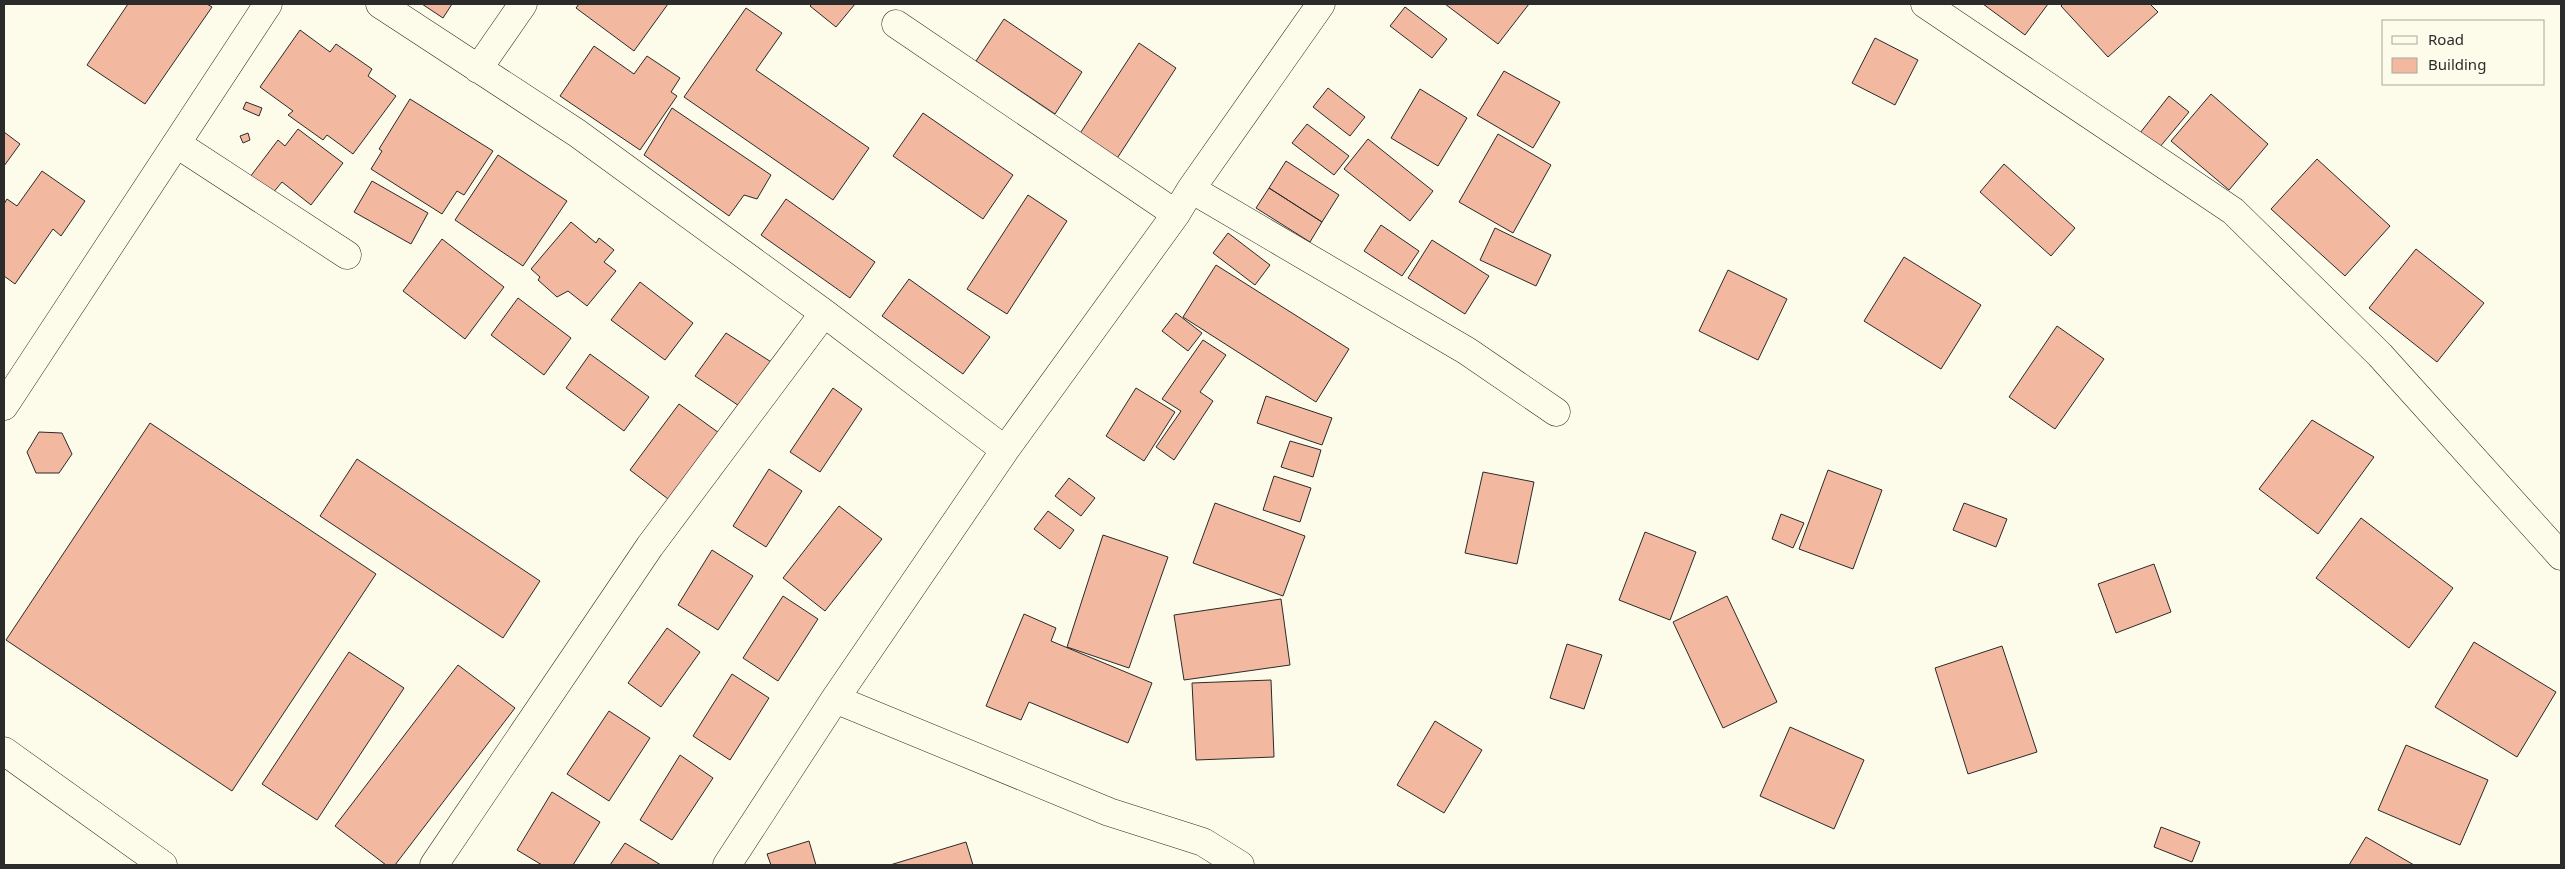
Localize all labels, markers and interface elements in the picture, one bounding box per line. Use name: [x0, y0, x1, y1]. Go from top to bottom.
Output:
legend: [2382, 20, 2545, 85]
text: Road: [2428, 29, 2464, 49]
text: Building: [2428, 54, 2486, 74]

